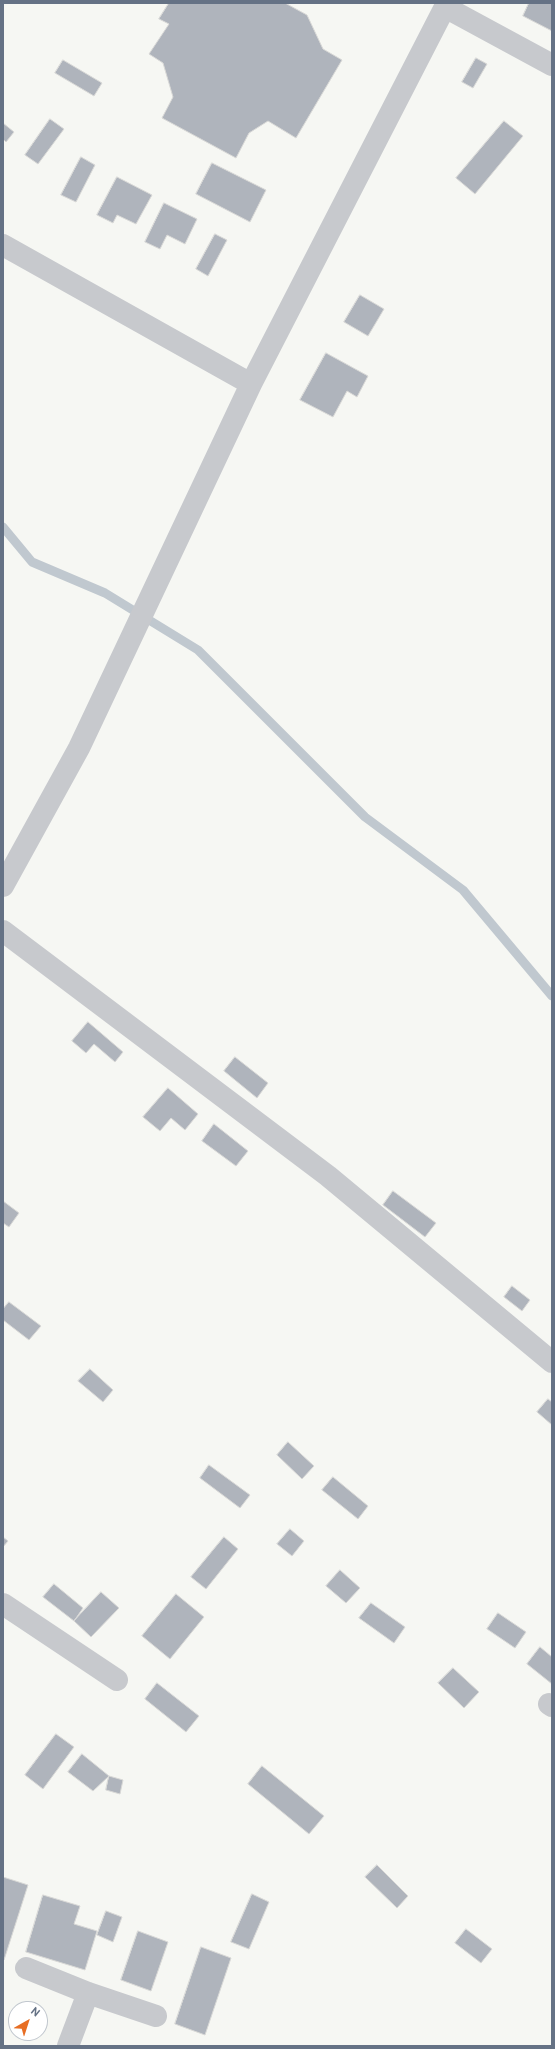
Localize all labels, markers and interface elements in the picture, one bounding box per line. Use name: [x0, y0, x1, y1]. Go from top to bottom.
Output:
north arrow: [8, 2001, 48, 2041]
text: N: [27, 2005, 42, 2020]

